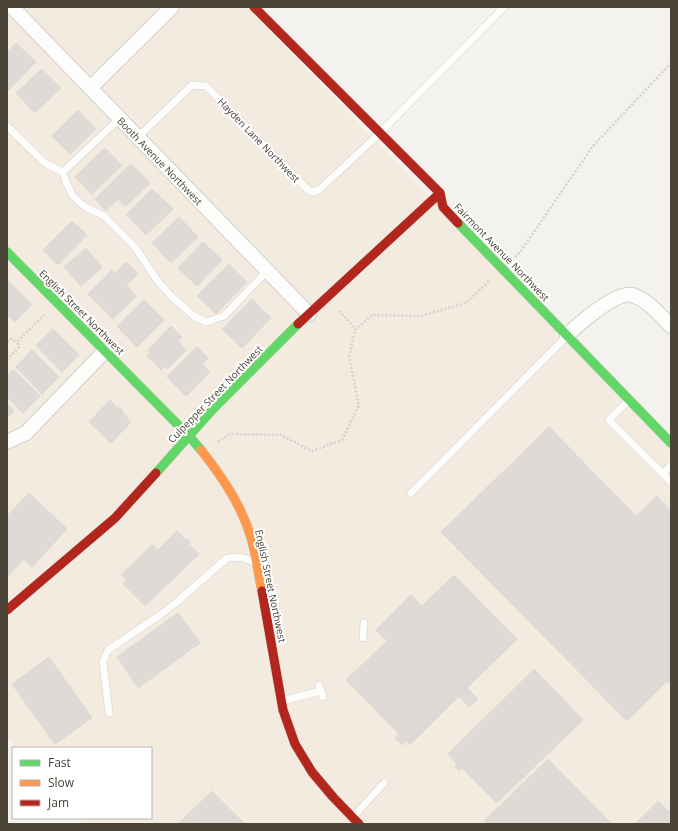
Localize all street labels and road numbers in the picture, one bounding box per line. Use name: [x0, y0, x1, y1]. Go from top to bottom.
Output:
street label: Hayden Lane Northwest: [215, 95, 303, 186]
street label: Booth Avenue Northwest: [114, 114, 206, 208]
street label: Fairmont Avenue Northwest: [451, 200, 553, 304]
street label: English Street Northwest: [36, 266, 128, 358]
street label: Culpepper Street Northwest: [165, 342, 266, 446]
street label: English Street Northwest: [252, 528, 290, 644]

